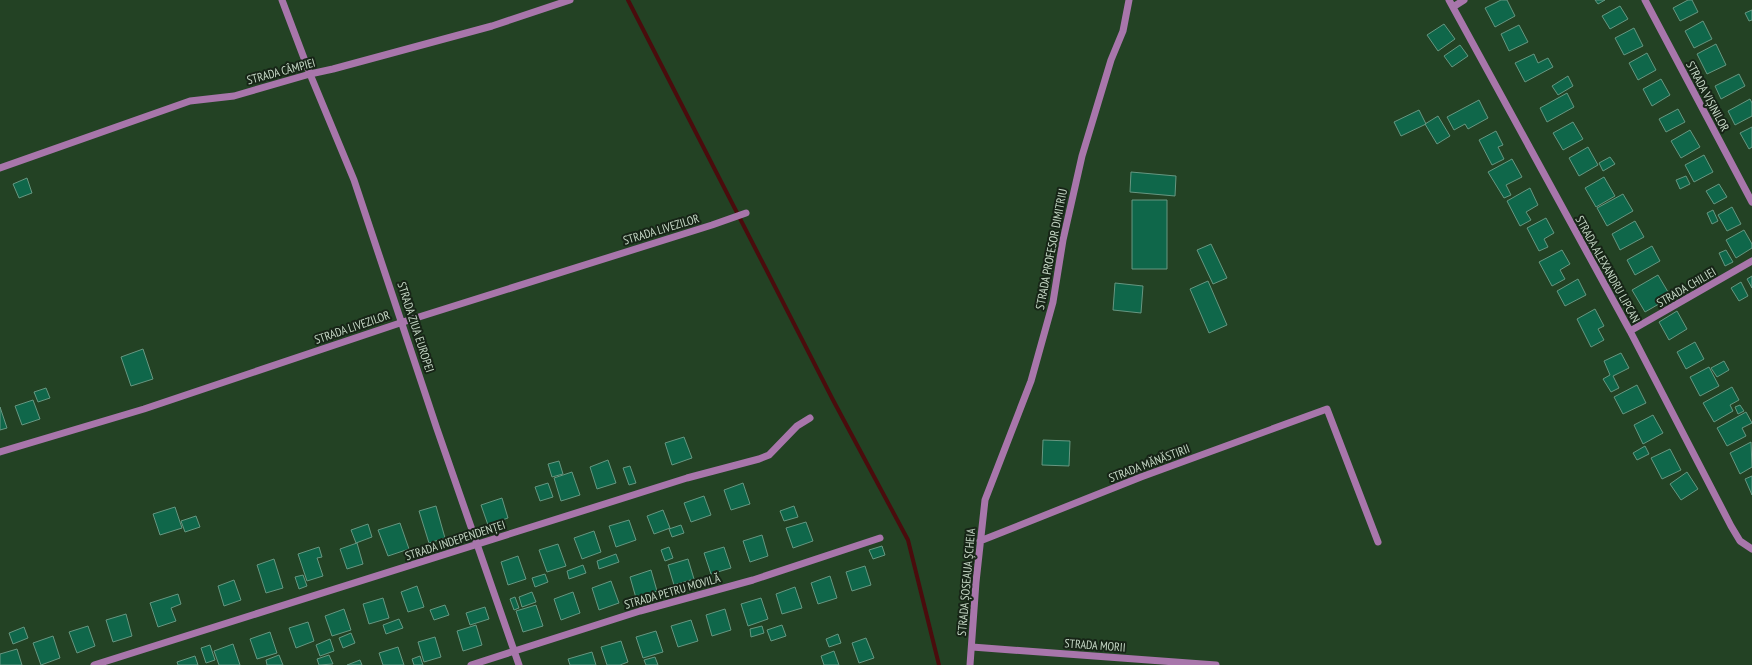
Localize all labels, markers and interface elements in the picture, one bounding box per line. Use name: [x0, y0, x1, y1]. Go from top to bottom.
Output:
street label: STRADA CÂMPIEI: [245, 55, 317, 87]
street label: STRADA VIȘINILOR: [1683, 58, 1733, 134]
street label: STRADA PROFESOR DIMITRIU: [1032, 187, 1070, 311]
street label: STRADA LIVEZILOR: [621, 210, 701, 248]
street label: STRADA ALEXANDRU LIPCAN: [1572, 213, 1644, 325]
street label: STRADA CHILIEI: [1654, 264, 1718, 310]
street label: STRADA ZIUA EUROPEI: [394, 280, 438, 374]
street label: STRADA LIVEZILOR: [312, 307, 392, 347]
street label: STRADA MĂNĂSTIRII: [1106, 441, 1192, 485]
street label: STRADA INDEPENDENȚEI: [403, 517, 507, 563]
street label: STRADA ȘOSEAUA ȘCHEIA: [954, 527, 978, 636]
street label: STRADA PETRU MOVILĂ: [622, 570, 722, 612]
street label: STRADA MORII: [1064, 635, 1126, 655]

